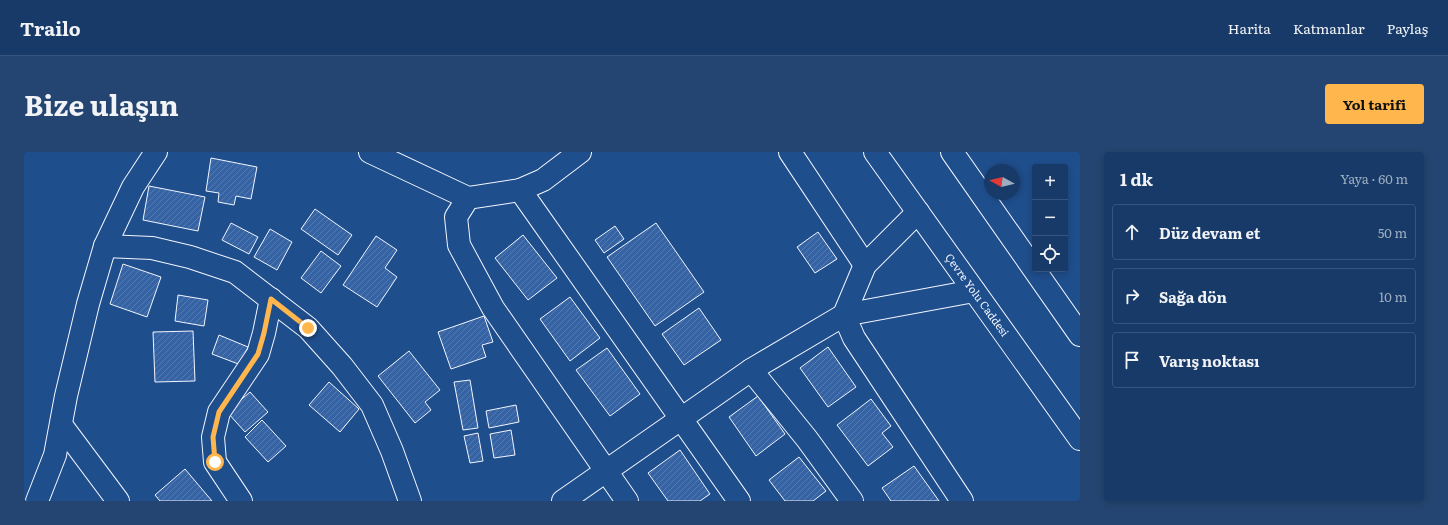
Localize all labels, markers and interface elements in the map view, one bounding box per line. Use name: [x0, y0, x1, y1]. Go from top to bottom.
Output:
text: Trailo: [20, 14, 81, 42]
text: Harita: [1228, 18, 1271, 38]
text: Katmanlar: [1293, 18, 1365, 38]
text: Paylaş: [1387, 18, 1428, 38]
text: Bize ulaşın: [24, 83, 179, 125]
button: Yol tarifi: [1325, 84, 1424, 124]
north arrow: [984, 164, 1020, 200]
map controls: [1032, 164, 1068, 272]
button: +: [1032, 164, 1068, 200]
text: 1 dk: [1120, 166, 1153, 191]
text: Yaya · 60 m: [1340, 169, 1408, 188]
button: −: [1032, 200, 1068, 236]
icon: ahead: [1121, 221, 1143, 243]
text: Düz devam et: [1159, 221, 1260, 244]
text: 50 m: [1378, 223, 1407, 242]
button: locate: [1032, 236, 1068, 272]
street label: Çevre Yolu Caddesi: [942, 249, 1014, 340]
icon: right: [1121, 285, 1143, 307]
text: Sağa dön: [1159, 285, 1227, 308]
text: 10 m: [1379, 287, 1407, 306]
route end: [299, 319, 317, 337]
icon: arrive: [1121, 349, 1143, 371]
text: Varış noktası: [1159, 349, 1259, 372]
route start: [206, 453, 224, 471]

